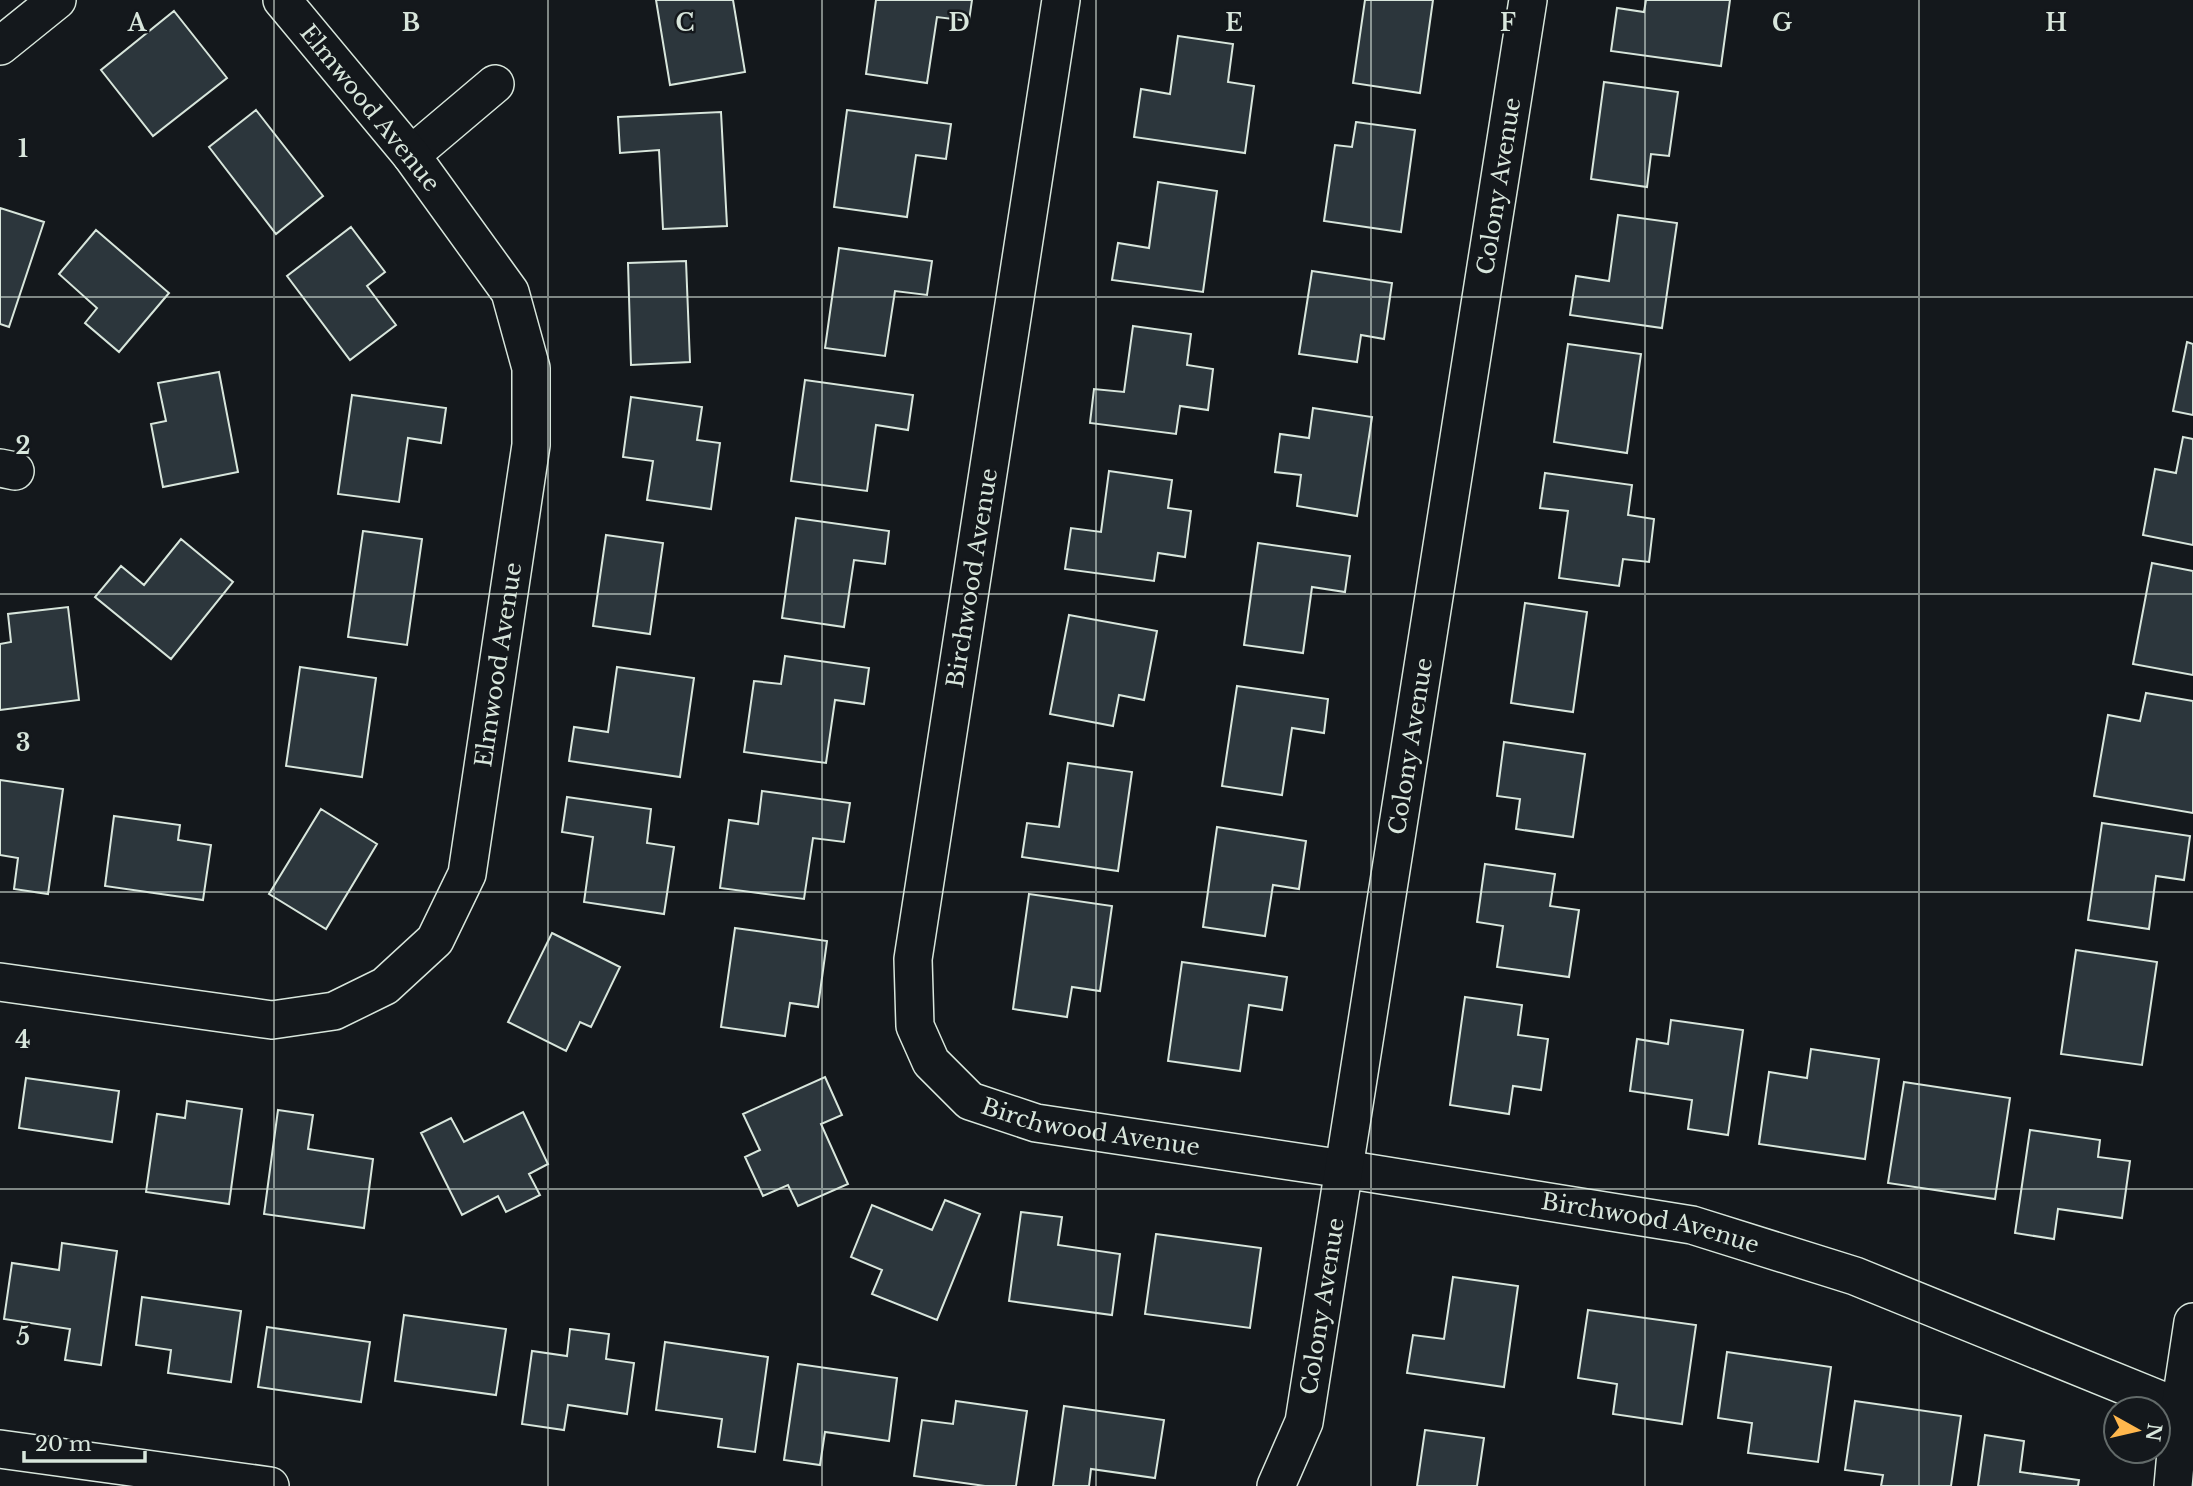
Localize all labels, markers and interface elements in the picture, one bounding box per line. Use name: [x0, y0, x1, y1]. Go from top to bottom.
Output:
text: A: [127, 9, 148, 37]
text: B: [402, 9, 420, 37]
text: C: [676, 9, 694, 37]
text: D: [948, 9, 970, 37]
text: E: [1225, 9, 1243, 37]
text: F: [1500, 9, 1516, 37]
text: G: [1772, 9, 1792, 37]
text: H: [2045, 9, 2067, 37]
street label: Elmwood Avenue: [294, 19, 446, 197]
street label: Colony Avenue: [1471, 96, 1526, 277]
text: 1: [18, 135, 28, 163]
text: 2: [16, 432, 30, 460]
street label: Birchwood Avenue: [941, 466, 1003, 690]
street label: Elmwood Avenue: [469, 560, 527, 769]
street label: Colony Avenue: [1383, 656, 1438, 837]
text: 3: [16, 729, 30, 757]
text: 4: [15, 1026, 31, 1054]
street label: Birchwood Avenue: [978, 1092, 1202, 1161]
street label: Birchwood Avenue: [1539, 1187, 1763, 1259]
street label: Colony Avenue: [1294, 1216, 1350, 1397]
text: 5: [16, 1323, 30, 1351]
north arrow: [2102, 1395, 2172, 1465]
scale bar: [24, 1420, 145, 1464]
text: N: [2141, 1422, 2166, 1443]
text: 20 m: [35, 1431, 92, 1457]

